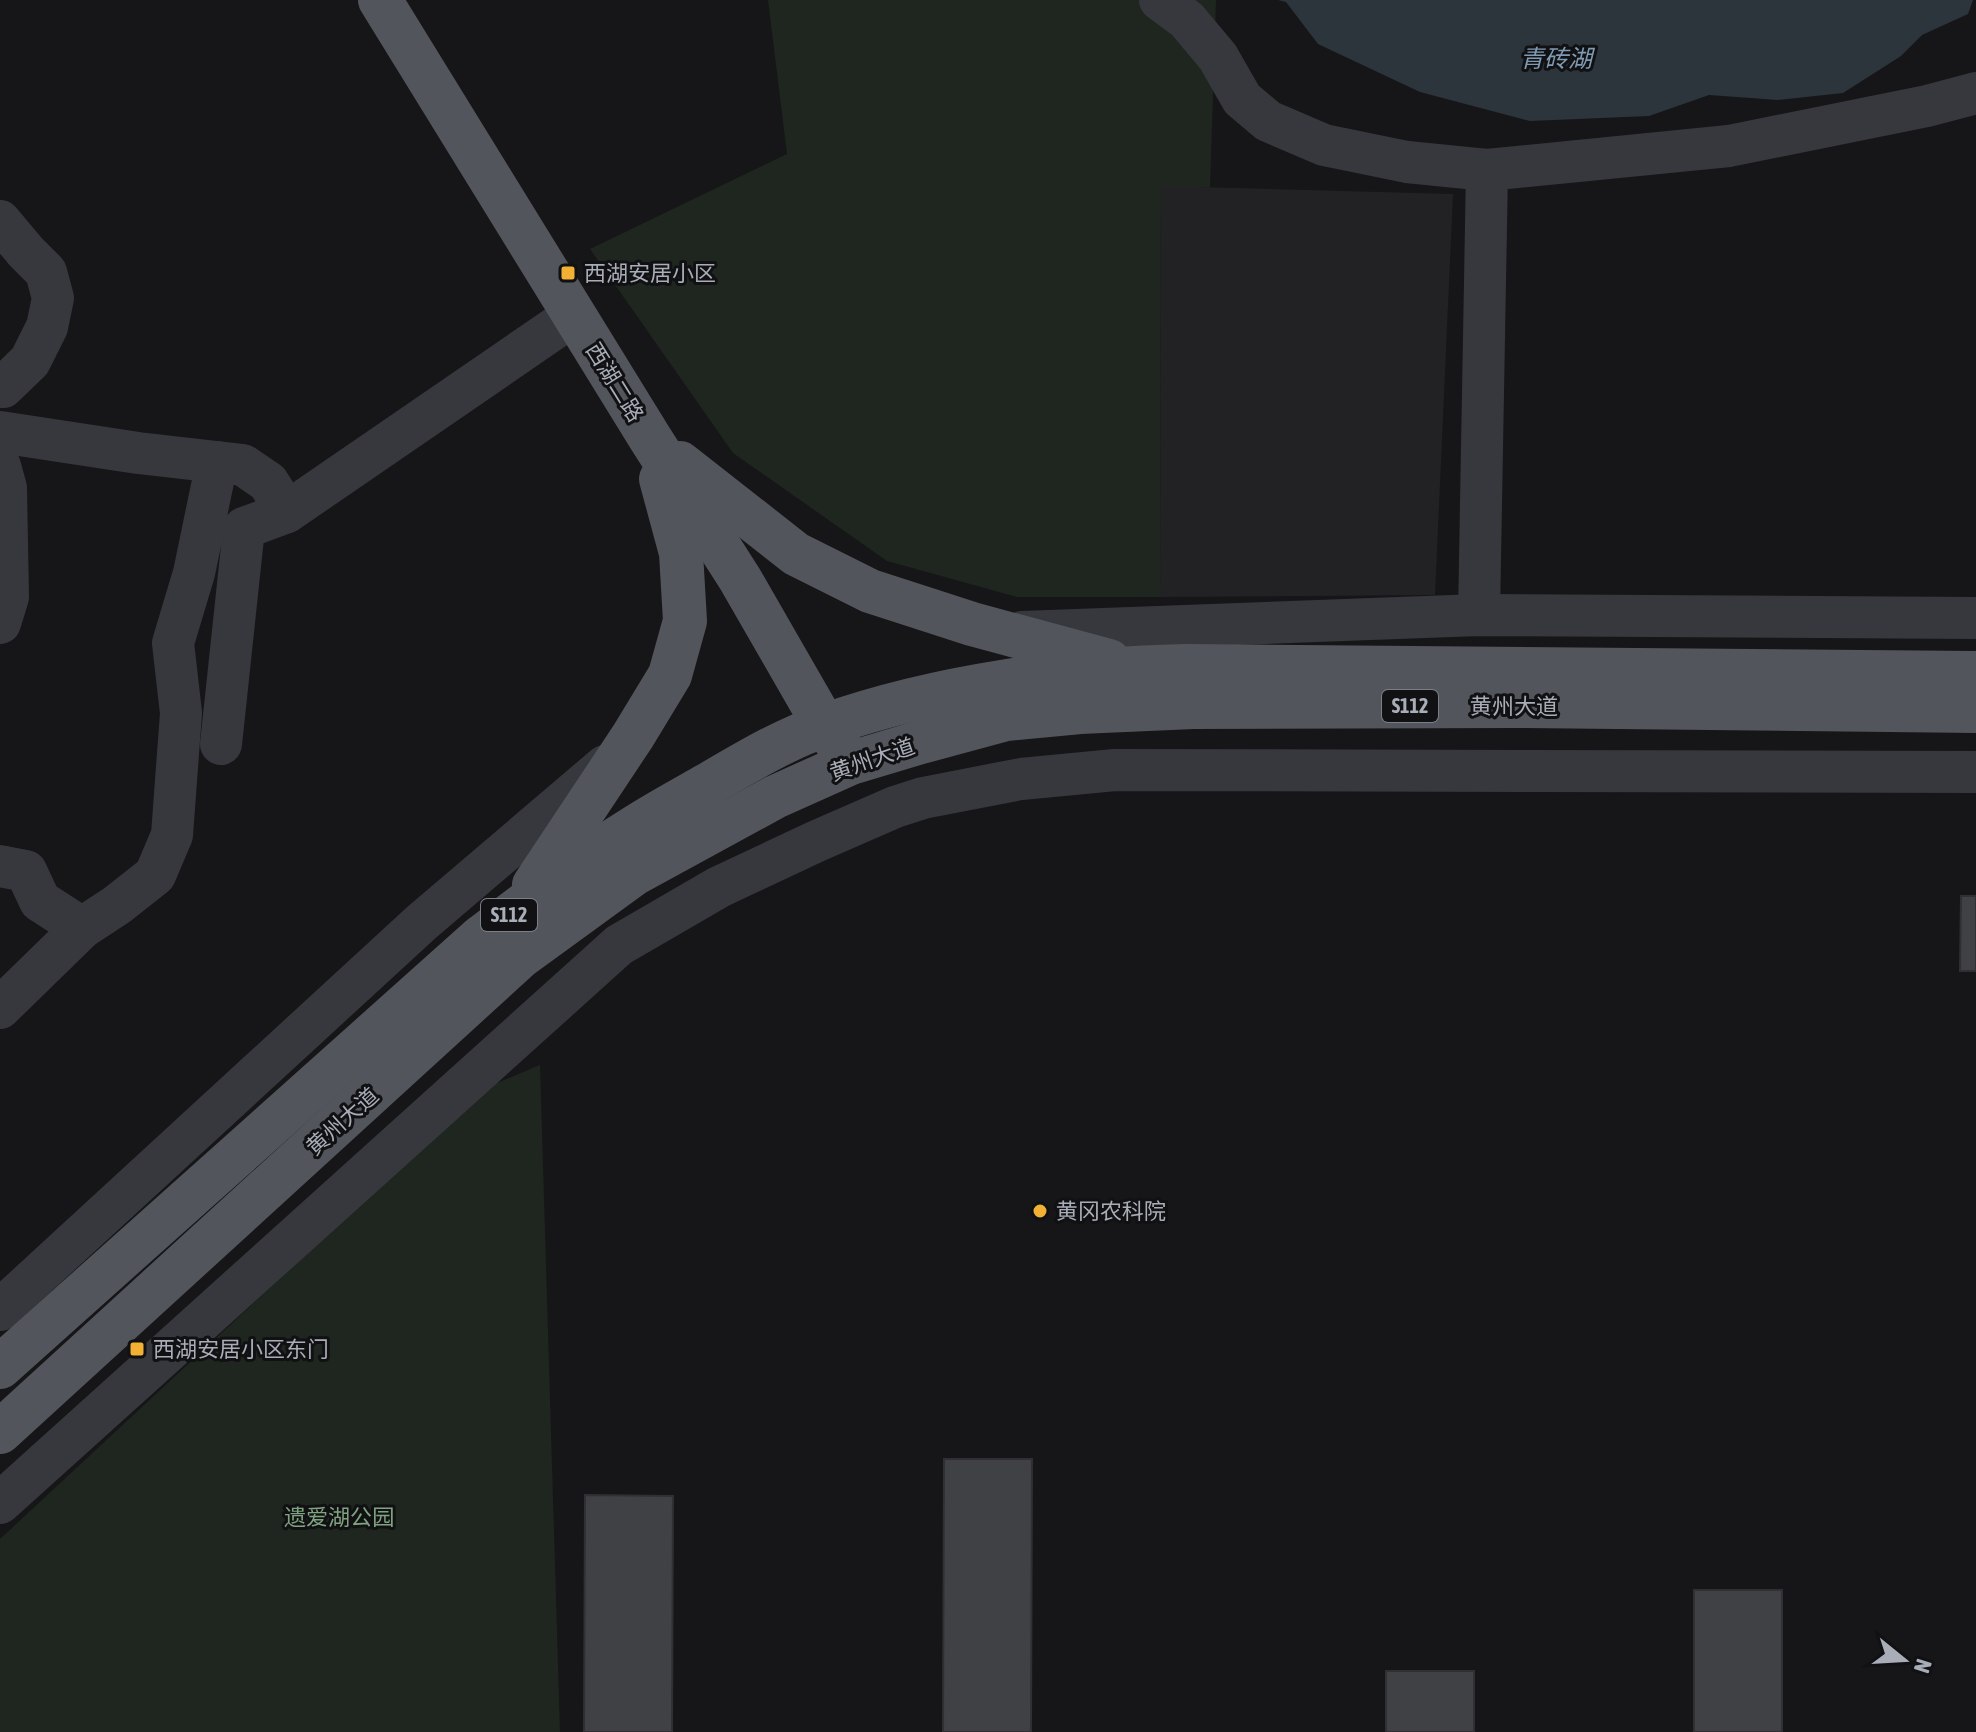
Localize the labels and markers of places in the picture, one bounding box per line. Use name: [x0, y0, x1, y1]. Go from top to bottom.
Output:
place label: 西湖安居小区: [584, 260, 716, 286]
marker: 西湖安居小区: [559, 264, 577, 282]
place label: 黄冈农科院: [1056, 1198, 1166, 1224]
marker: 黄冈农科院: [1031, 1202, 1049, 1220]
place label: 西湖安居小区东门: [153, 1336, 329, 1362]
marker: 西湖安居小区东门: [128, 1340, 146, 1358]

